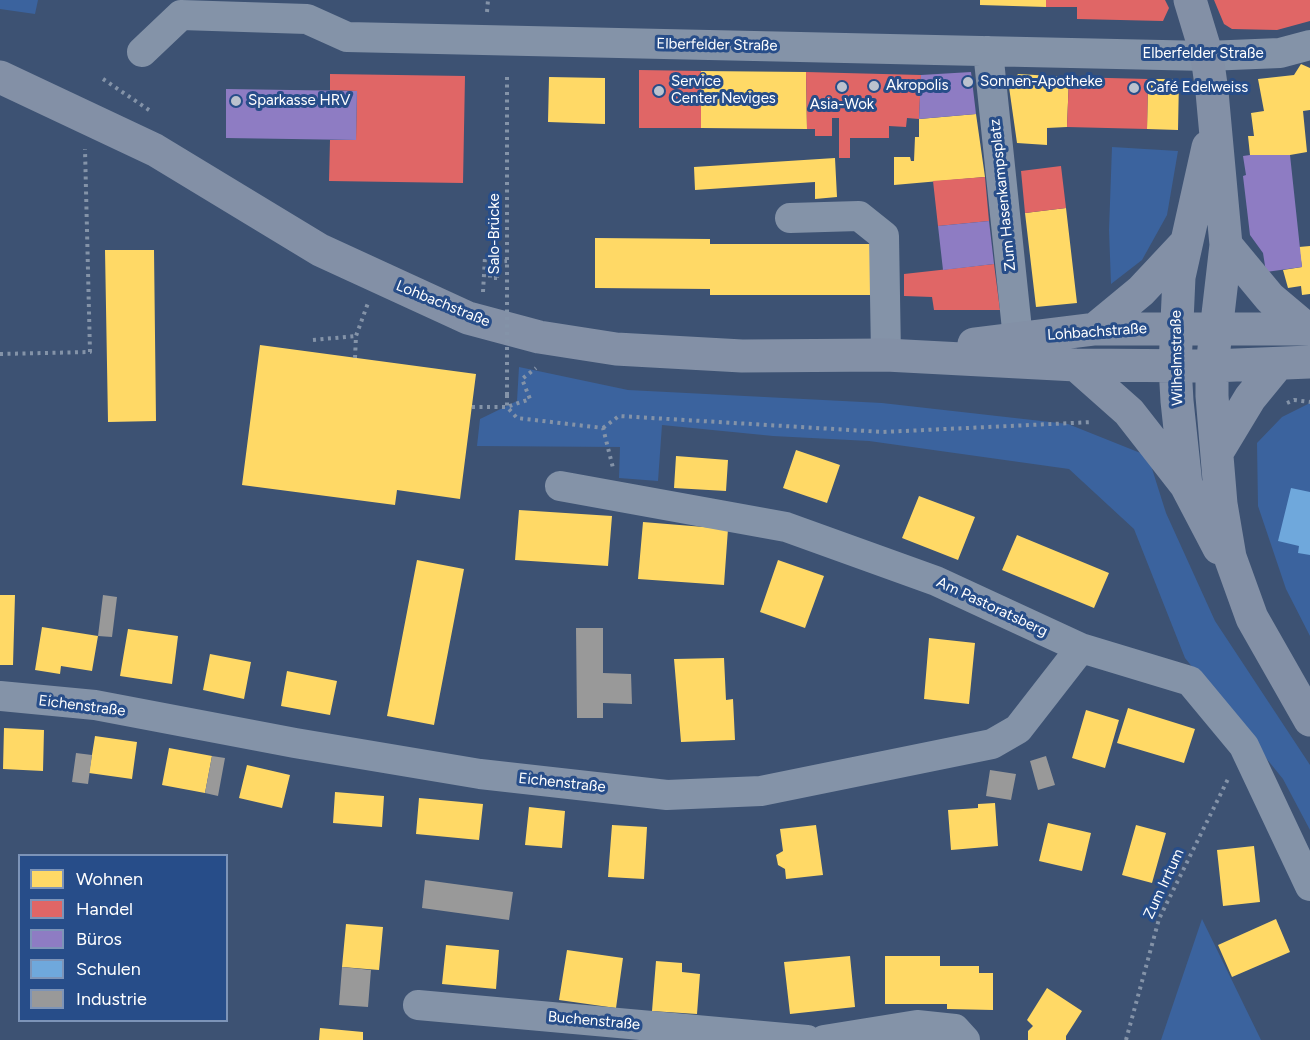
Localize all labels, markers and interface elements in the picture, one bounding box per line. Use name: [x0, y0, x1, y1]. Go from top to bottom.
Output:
street label: Elberfelder Straße: [656, 35, 778, 55]
street label: Elberfelder Straße: [1142, 45, 1264, 63]
place label: Service Center Neviges: [671, 73, 776, 108]
place label: Sonnen-Apotheke: [980, 73, 1103, 91]
marker: Sonnen-Apotheke: [961, 75, 975, 89]
place label: Akropolis: [886, 77, 949, 95]
marker: Akropolis: [867, 79, 881, 93]
place label: Café Edelweiss: [1146, 79, 1248, 97]
marker: Asia-Wok: [835, 80, 849, 94]
marker: Café Edelweiss: [1127, 81, 1141, 95]
marker: Service Center Neviges: [652, 84, 666, 98]
place label: Sparkasse HRV: [248, 92, 350, 110]
marker: Sparkasse HRV: [229, 94, 243, 108]
place label: Asia-Wok: [810, 96, 874, 114]
street label: Zum Hasenkampsplatz: [986, 118, 1020, 272]
street label: Salo-Brücke: [486, 193, 504, 275]
street label: Lohbachstraße: [393, 277, 493, 331]
street label: Wilhelmstraße: [1167, 310, 1187, 406]
street label: Lohbachstraße: [1047, 320, 1147, 344]
street label: Am Pastoratsberg: [934, 573, 1050, 641]
street label: Eichenstraße: [38, 692, 126, 720]
street label: Eichenstraße: [518, 769, 606, 797]
street label: Zum Irrtum: [1140, 846, 1188, 922]
legend: [18, 854, 228, 1022]
text: Wohnen: [76, 868, 143, 890]
text: Handel: [76, 898, 133, 920]
text: Büros: [76, 928, 122, 950]
text: Schulen: [76, 958, 141, 980]
text: Industrie: [76, 988, 147, 1010]
street label: Buchenstraße: [547, 1008, 641, 1034]

